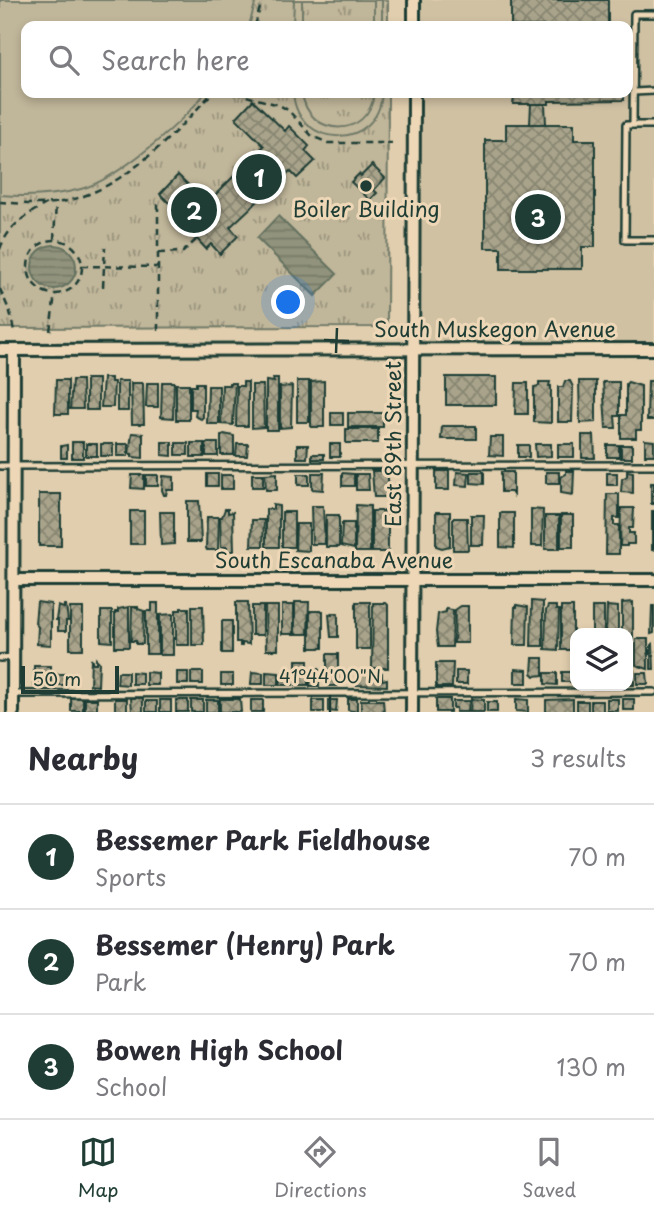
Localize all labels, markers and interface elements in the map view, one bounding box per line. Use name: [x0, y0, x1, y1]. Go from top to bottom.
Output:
search box: [21, 21, 633, 98]
text: Search here: [101, 40, 250, 79]
icon: search: [45, 41, 83, 79]
pin: 1: [236, 151, 282, 203]
marker: Boiler Building: [358, 178, 374, 194]
pin: 2: [171, 184, 217, 236]
pin: 3: [515, 191, 561, 243]
place label: Boiler Building: [292, 192, 440, 224]
your location: [271, 285, 305, 319]
street label: South Muskegon Avenue: [374, 312, 616, 344]
street label: East 89th Street: [376, 361, 408, 527]
street label: South Escanaba Avenue: [215, 543, 453, 575]
map controls: [570, 628, 633, 691]
button: layers: [570, 628, 633, 691]
text: 41°44'00"N: [279, 662, 381, 689]
scale bar: [21, 663, 119, 695]
text: 50 m: [32, 664, 81, 692]
text: Nearby: [28, 735, 138, 780]
text: 3 results: [530, 740, 626, 775]
text: Bessemer Park Fieldhouse: [95, 820, 430, 859]
text: 1: [46, 839, 57, 874]
text: 70 m: [568, 839, 626, 874]
text: Sports: [95, 859, 166, 894]
text: Bessemer (Henry) Park: [95, 925, 395, 964]
text: 2: [43, 944, 59, 979]
text: 70 m: [568, 944, 626, 979]
text: Park: [95, 964, 146, 999]
text: Bowen High School: [95, 1030, 343, 1069]
text: 3: [43, 1049, 59, 1084]
text: 130 m: [556, 1049, 626, 1084]
text: School: [95, 1069, 167, 1104]
tab: Map: [78, 1133, 118, 1203]
tab: Directions: [274, 1133, 367, 1203]
tab: Saved: [522, 1133, 576, 1203]

